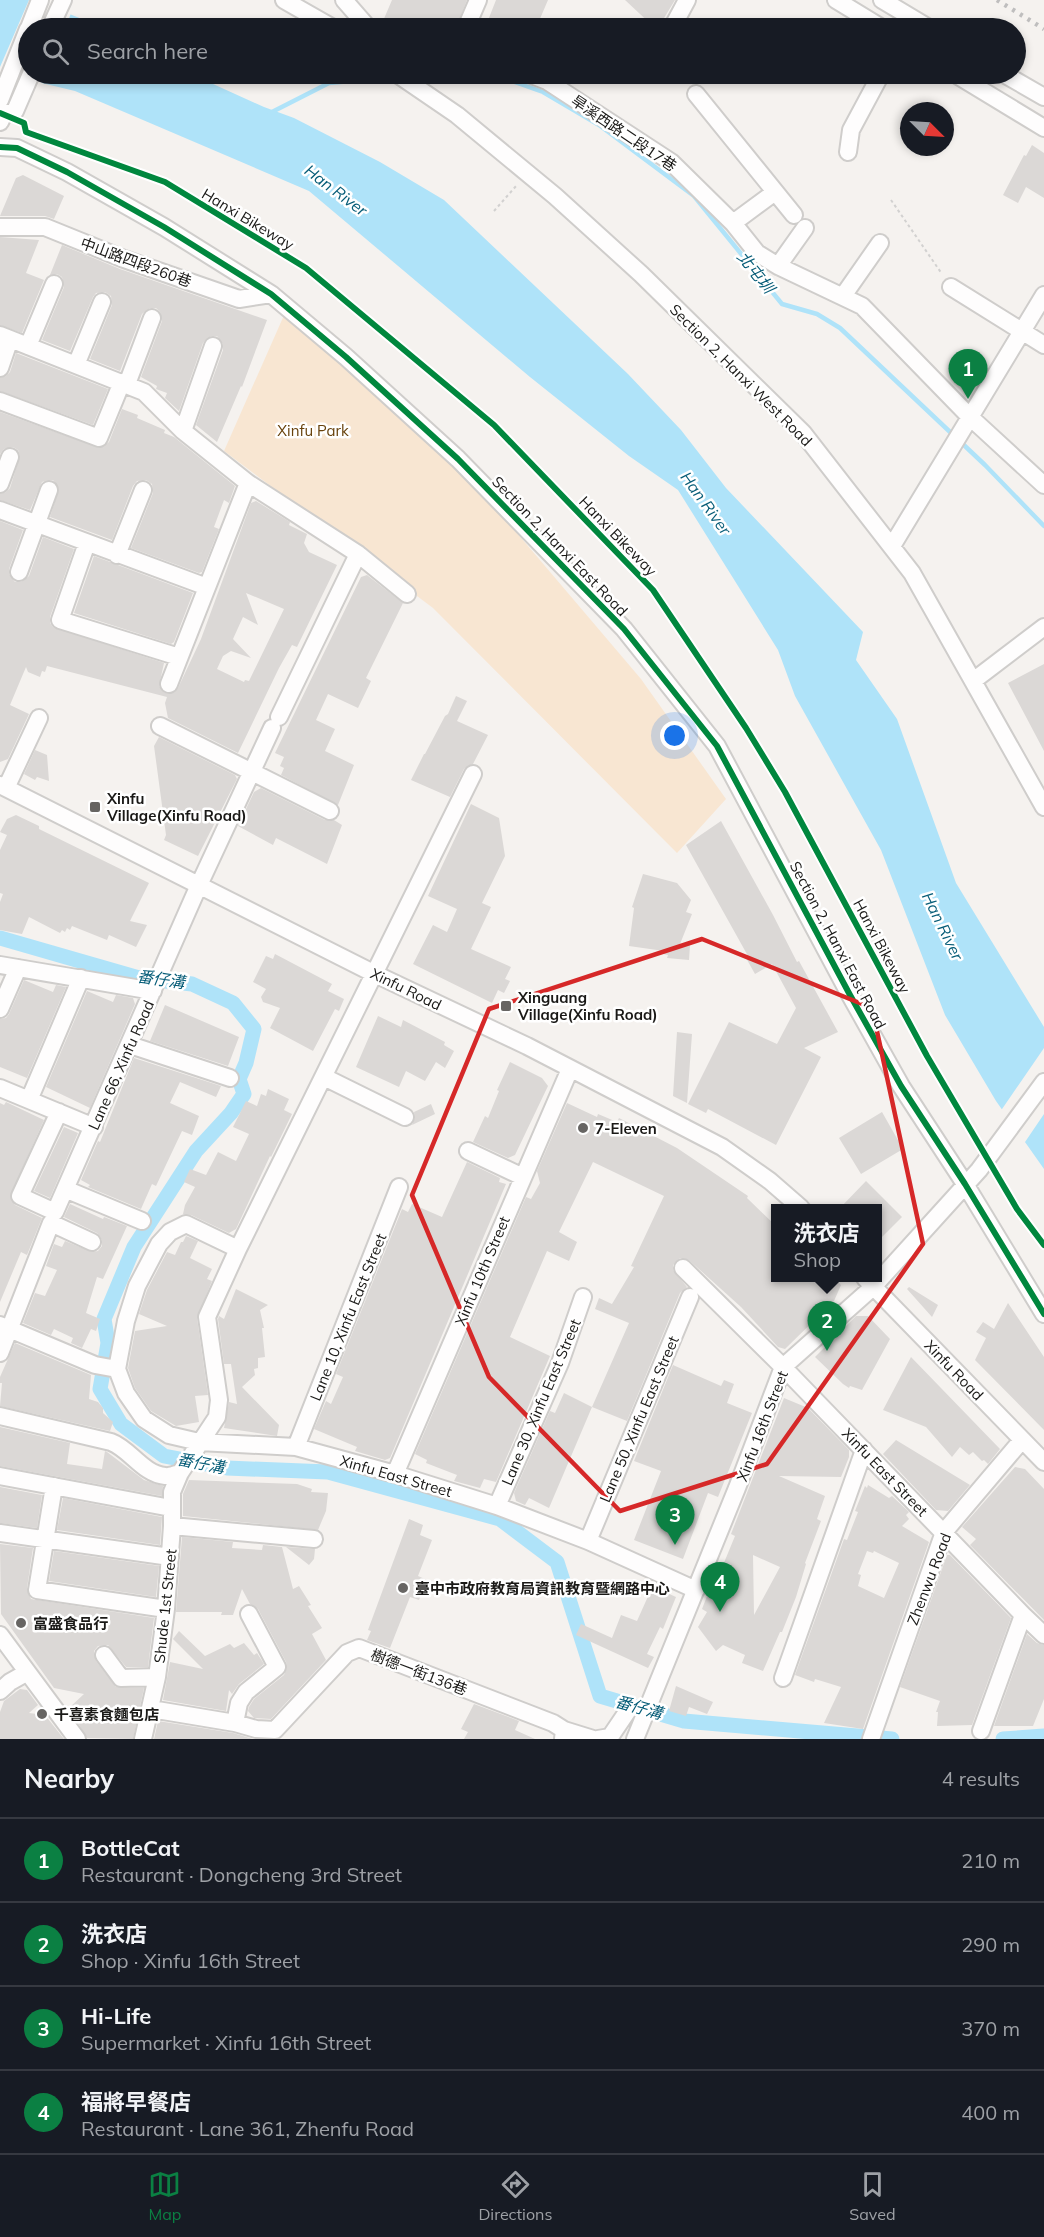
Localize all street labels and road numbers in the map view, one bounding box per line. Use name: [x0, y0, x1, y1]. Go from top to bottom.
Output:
street label: 旱溪西路二段17巷: [568, 91, 680, 175]
street label: Hanxi Bikeway: [199, 184, 297, 254]
street label: 中山路四段260巷: [78, 233, 194, 291]
street label: Section 2, Hanxi West Road: [666, 300, 816, 450]
street label: Section 2, Hanxi East Road: [488, 472, 632, 620]
street label: Hanxi Bikeway: [575, 492, 661, 580]
street label: Section 2, Hanxi East Road: [786, 858, 890, 1032]
street label: Hanxi Bikeway: [849, 896, 915, 996]
street label: Xinfu Road: [367, 964, 445, 1014]
street label: Lane 66, Xinfu Road: [84, 997, 158, 1133]
street label: Xinfu 10th Street: [450, 1213, 514, 1329]
street label: Lane 10, Xinfu East Street: [306, 1231, 390, 1403]
street label: Lane 30, Xinfu East Street: [497, 1316, 585, 1488]
street label: Lane 50, Xinfu East Street: [595, 1333, 683, 1505]
street label: Xinfu Road: [921, 1336, 987, 1404]
street label: Xinfu 16th Street: [732, 1368, 792, 1484]
street label: Xinfu East Street: [838, 1424, 932, 1520]
street label: Xinfu East Street: [338, 1451, 454, 1501]
street label: Zhenwu Road: [903, 1530, 955, 1628]
street label: Shude 1st Street: [150, 1548, 180, 1664]
street label: 樹德一街136巷: [368, 1645, 470, 1699]

